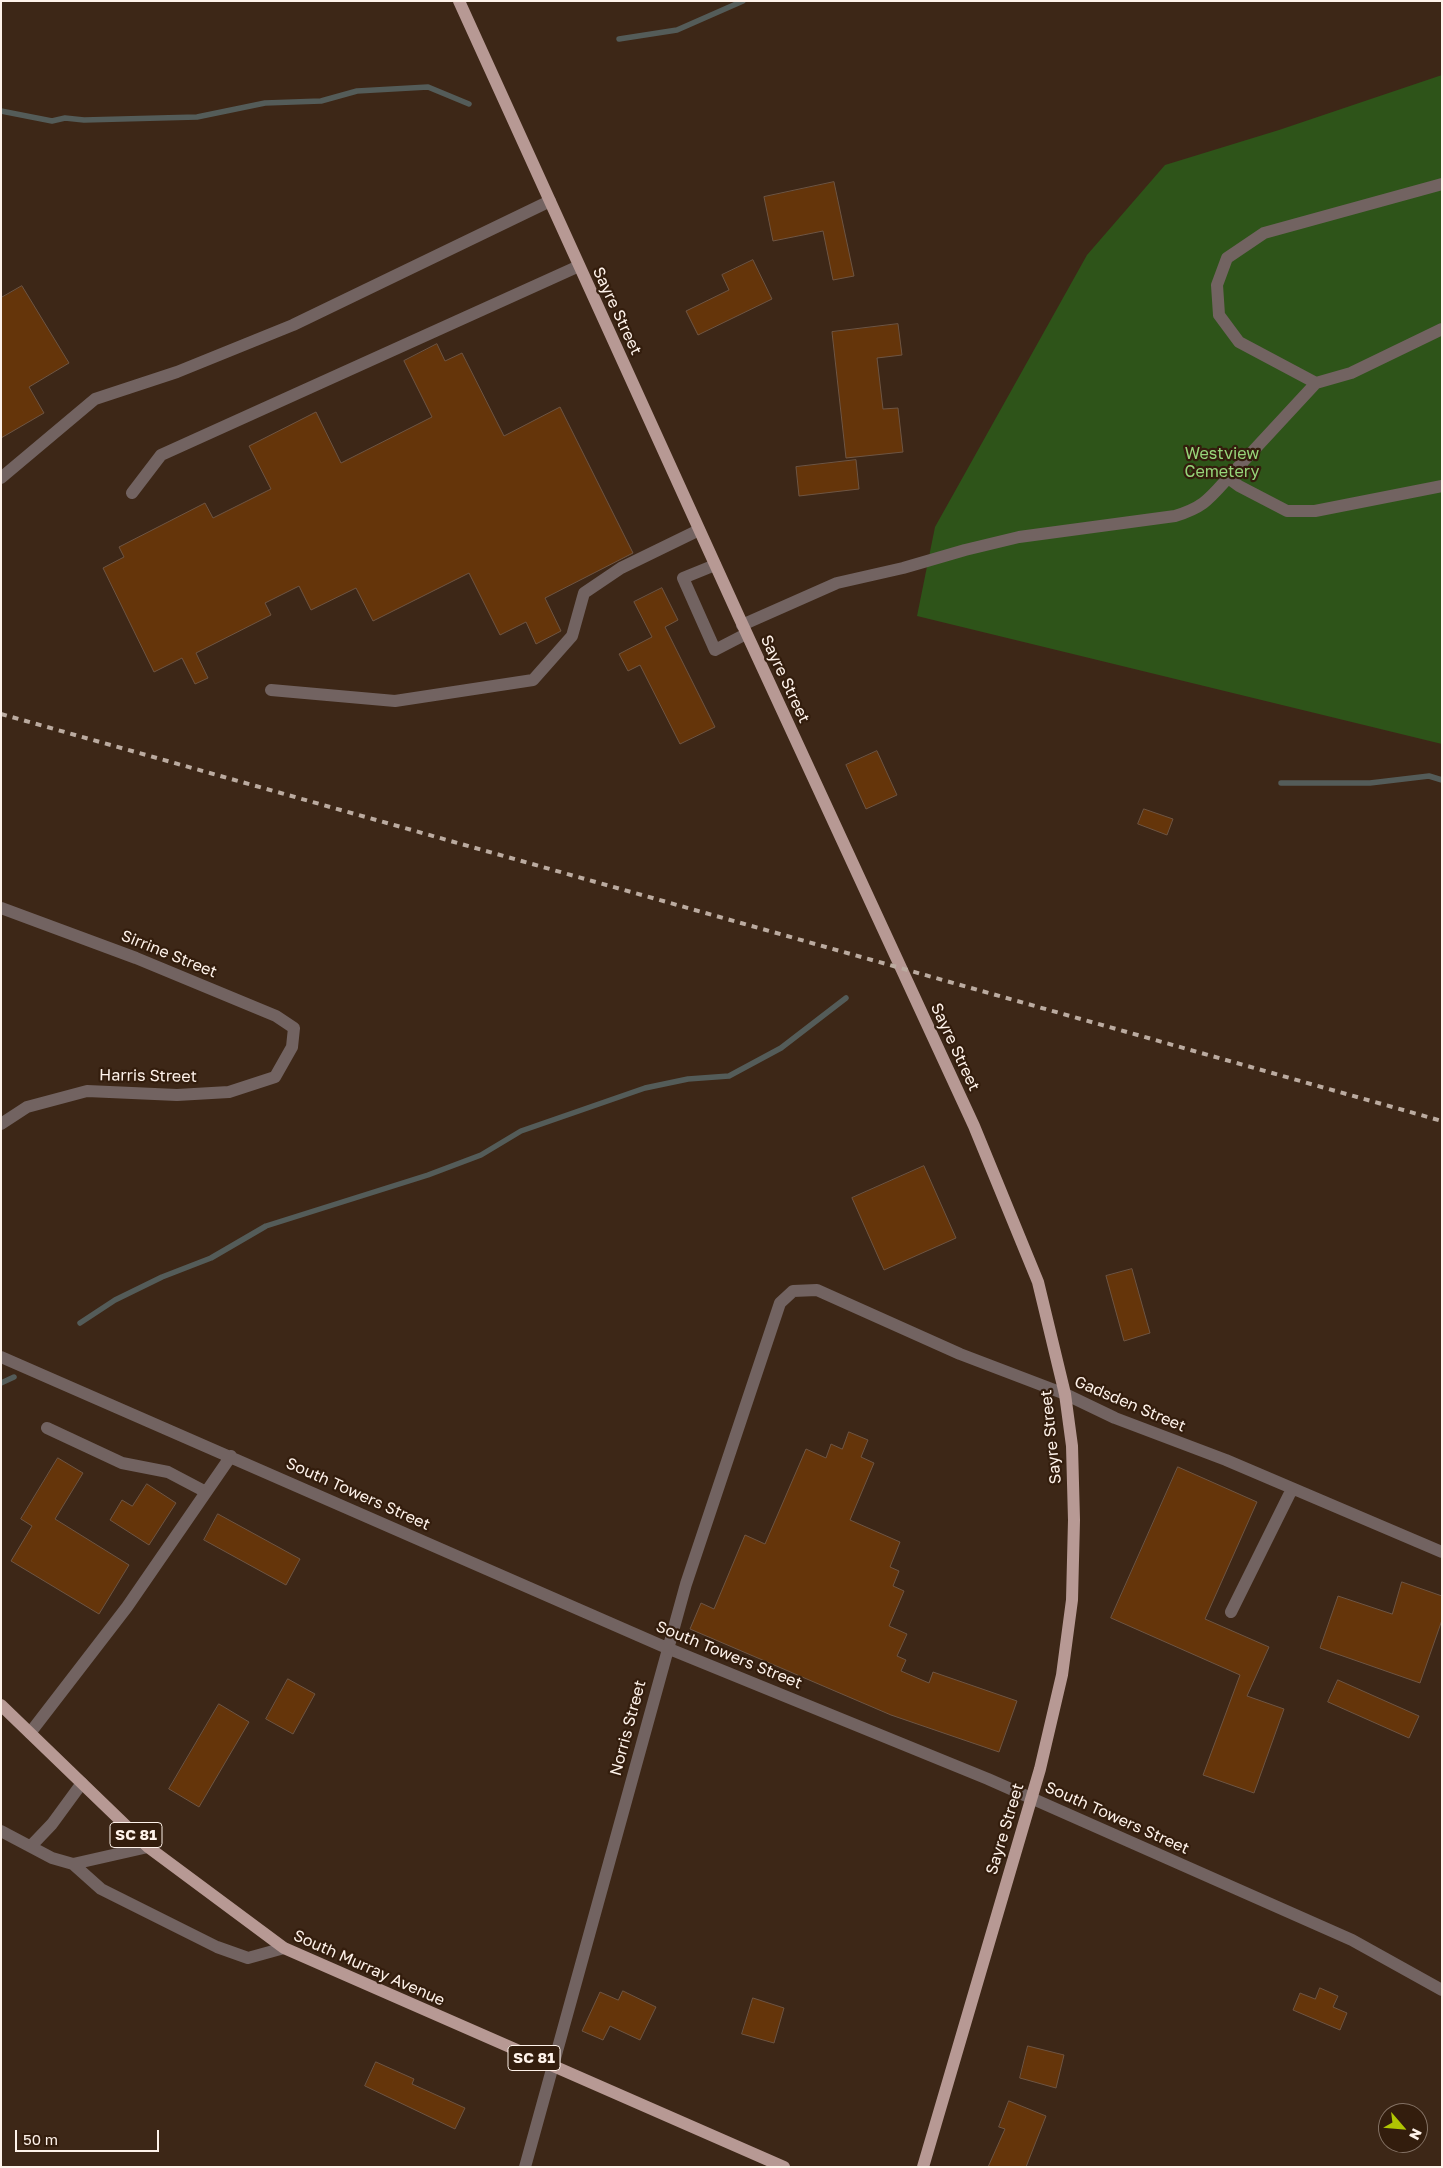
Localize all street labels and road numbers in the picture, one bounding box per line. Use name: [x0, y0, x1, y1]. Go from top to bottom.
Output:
street label: Sayre Street: [588, 264, 646, 358]
street label: Sayre Street: [756, 632, 814, 726]
street label: Sirrine Street: [118, 926, 220, 982]
street label: Sayre Street: [926, 1000, 984, 1094]
street label: Harris Street: [99, 1066, 197, 1086]
street label: Gadsden Street: [1071, 1372, 1189, 1436]
street label: Sayre Street: [1037, 1389, 1065, 1485]
street label: South Towers Street: [283, 1454, 433, 1534]
street label: South Towers Street: [653, 1617, 805, 1693]
street label: Norris Street: [606, 1678, 650, 1778]
street label: South Towers Street: [1042, 1778, 1192, 1858]
street label: Sayre Street: [982, 1781, 1028, 1877]
road number: SC 81: [110, 1822, 162, 1848]
street label: South Murray Avenue: [290, 1926, 448, 2010]
road number: SC 81: [508, 2046, 560, 2070]

